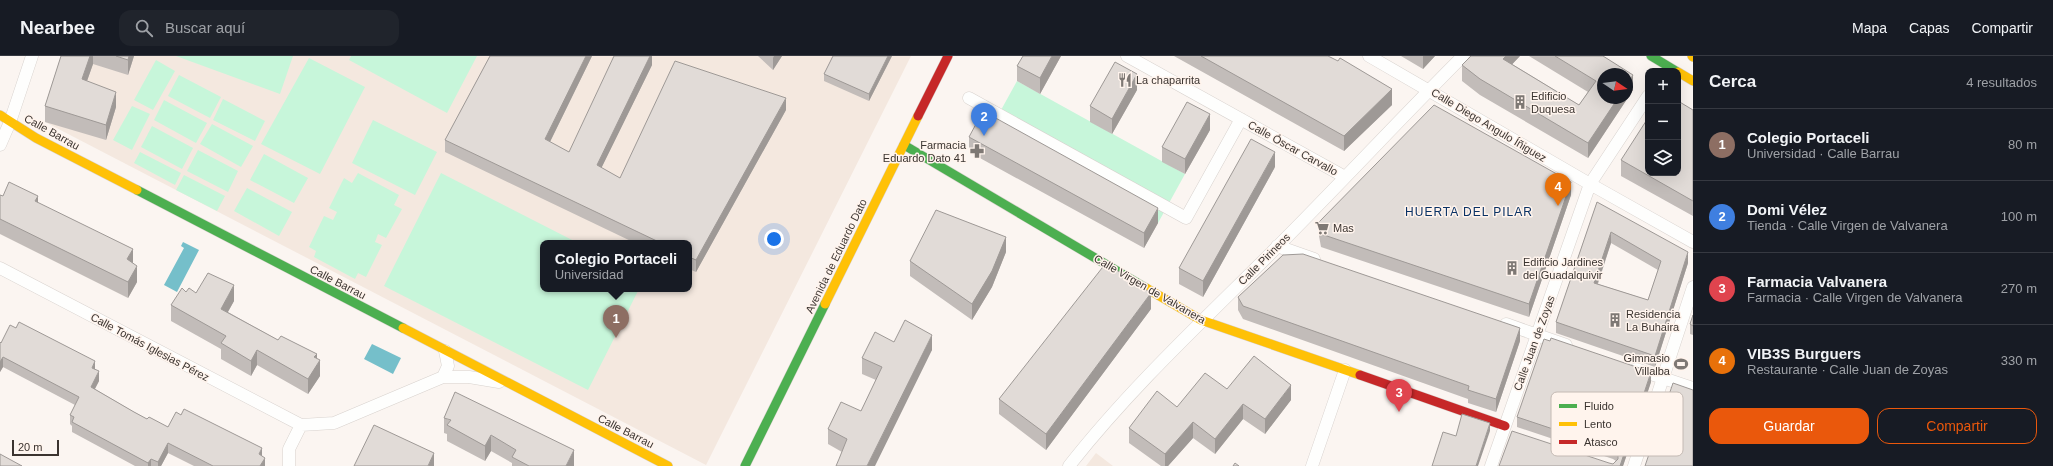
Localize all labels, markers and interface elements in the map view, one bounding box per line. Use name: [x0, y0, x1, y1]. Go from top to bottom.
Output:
search box: [119, 10, 399, 46]
text: Nearbee: [20, 17, 95, 38]
icon: search: [133, 17, 155, 39]
text: Buscar aquí: [165, 19, 245, 36]
text: Mapa: [1852, 20, 1887, 36]
text: Capas: [1909, 20, 1950, 36]
text: Compartir: [1972, 20, 2033, 36]
north arrow: [1597, 68, 1633, 104]
map controls: [1645, 68, 1681, 176]
button: +: [1645, 68, 1681, 104]
restaurant icon: La chaparrita: [1117, 72, 1133, 88]
text: Cerca: [1709, 72, 1756, 91]
place label: La chaparrita: [1136, 74, 1201, 86]
text: 4 resultados: [1966, 75, 2037, 90]
street label: Calle Diego Angulo Íñiguez: [1429, 86, 1549, 164]
place label: Edificio Duquesa: [1531, 90, 1576, 115]
building icon: Edificio Duquesa: [1512, 94, 1528, 110]
pin: 2: [971, 103, 997, 136]
button: −: [1645, 104, 1681, 140]
street label: Calle Barrau: [22, 112, 82, 152]
street label: Calle Óscar Carvallo: [1246, 118, 1340, 178]
text: Colegio Portaceli: [1747, 129, 1870, 146]
text: 1: [1718, 137, 1726, 152]
text: 80 m: [2008, 137, 2037, 152]
place label: Farmacia Eduardo Dato 41: [883, 139, 967, 164]
button: layers: [1645, 140, 1681, 176]
pharmacy icon: Farmacia Eduardo Dato 41: [969, 143, 985, 159]
text: Universidad · Calle Barrau: [1747, 146, 1899, 161]
pin: 4: [1545, 173, 1571, 206]
street label: Avenida de Eduardo Dato: [803, 197, 869, 315]
text: Domi Vélez: [1747, 201, 1827, 218]
district label: HUERTA DEL PILAR: [1405, 205, 1533, 219]
text: 2: [1718, 209, 1726, 224]
text: 100 m: [2001, 209, 2037, 224]
text: Tienda · Calle Virgen de Valvanera: [1747, 218, 1948, 233]
supermarket icon: Mas: [1314, 220, 1330, 236]
place label: Mas: [1333, 222, 1354, 234]
your location: [764, 229, 784, 249]
street label: Calle Pirineos: [1236, 230, 1293, 287]
popup: [540, 240, 692, 292]
text: Colegio Portaceli: [555, 250, 677, 267]
street label: Calle Virgen de Valvanera: [1092, 252, 1209, 326]
place label: Edificio Jardines del Guadalquivir: [1523, 256, 1604, 281]
building icon: Edificio Jardines del Guadalquivir: [1504, 260, 1520, 276]
street label: Calle Barrau: [308, 263, 368, 301]
text: Universidad: [555, 267, 623, 282]
text: Farmacia Valvanera: [1747, 273, 1887, 290]
text: 3: [1718, 281, 1726, 296]
text: 270 m: [2001, 281, 2037, 296]
text: Farmacia · Calle Virgen de Valvanera: [1747, 290, 1963, 305]
street label: Calle Juan de Zoyas: [1511, 293, 1557, 392]
pin: 1: [603, 305, 629, 338]
place label: Residencia La Buhaira: [1626, 308, 1681, 333]
street label: Calle Tomás Iglesias Pérez: [89, 311, 211, 383]
building icon: Residencia La Buhaira: [1607, 312, 1623, 328]
text: VIB3S Burguers: [1747, 345, 1861, 362]
place label: Gimnasio Villalba: [1624, 352, 1671, 377]
text: 4: [1718, 353, 1726, 368]
text: 330 m: [2001, 353, 2037, 368]
sports icon: Gimnasio Villalba: [1673, 356, 1689, 372]
text: Restaurante · Calle Juan de Zoyas: [1747, 362, 1948, 377]
pin: 3: [1386, 379, 1412, 412]
legend: [1551, 392, 1683, 456]
text: Fluido: [1584, 400, 1614, 412]
button: Guardar: [1709, 408, 1869, 444]
button: Compartir: [1877, 408, 2037, 444]
street label: Calle Barrau: [596, 412, 656, 450]
text: Lento: [1584, 418, 1612, 430]
text: Atasco: [1584, 436, 1618, 448]
scale bar: [12, 438, 59, 457]
text: 20 m: [18, 441, 42, 453]

